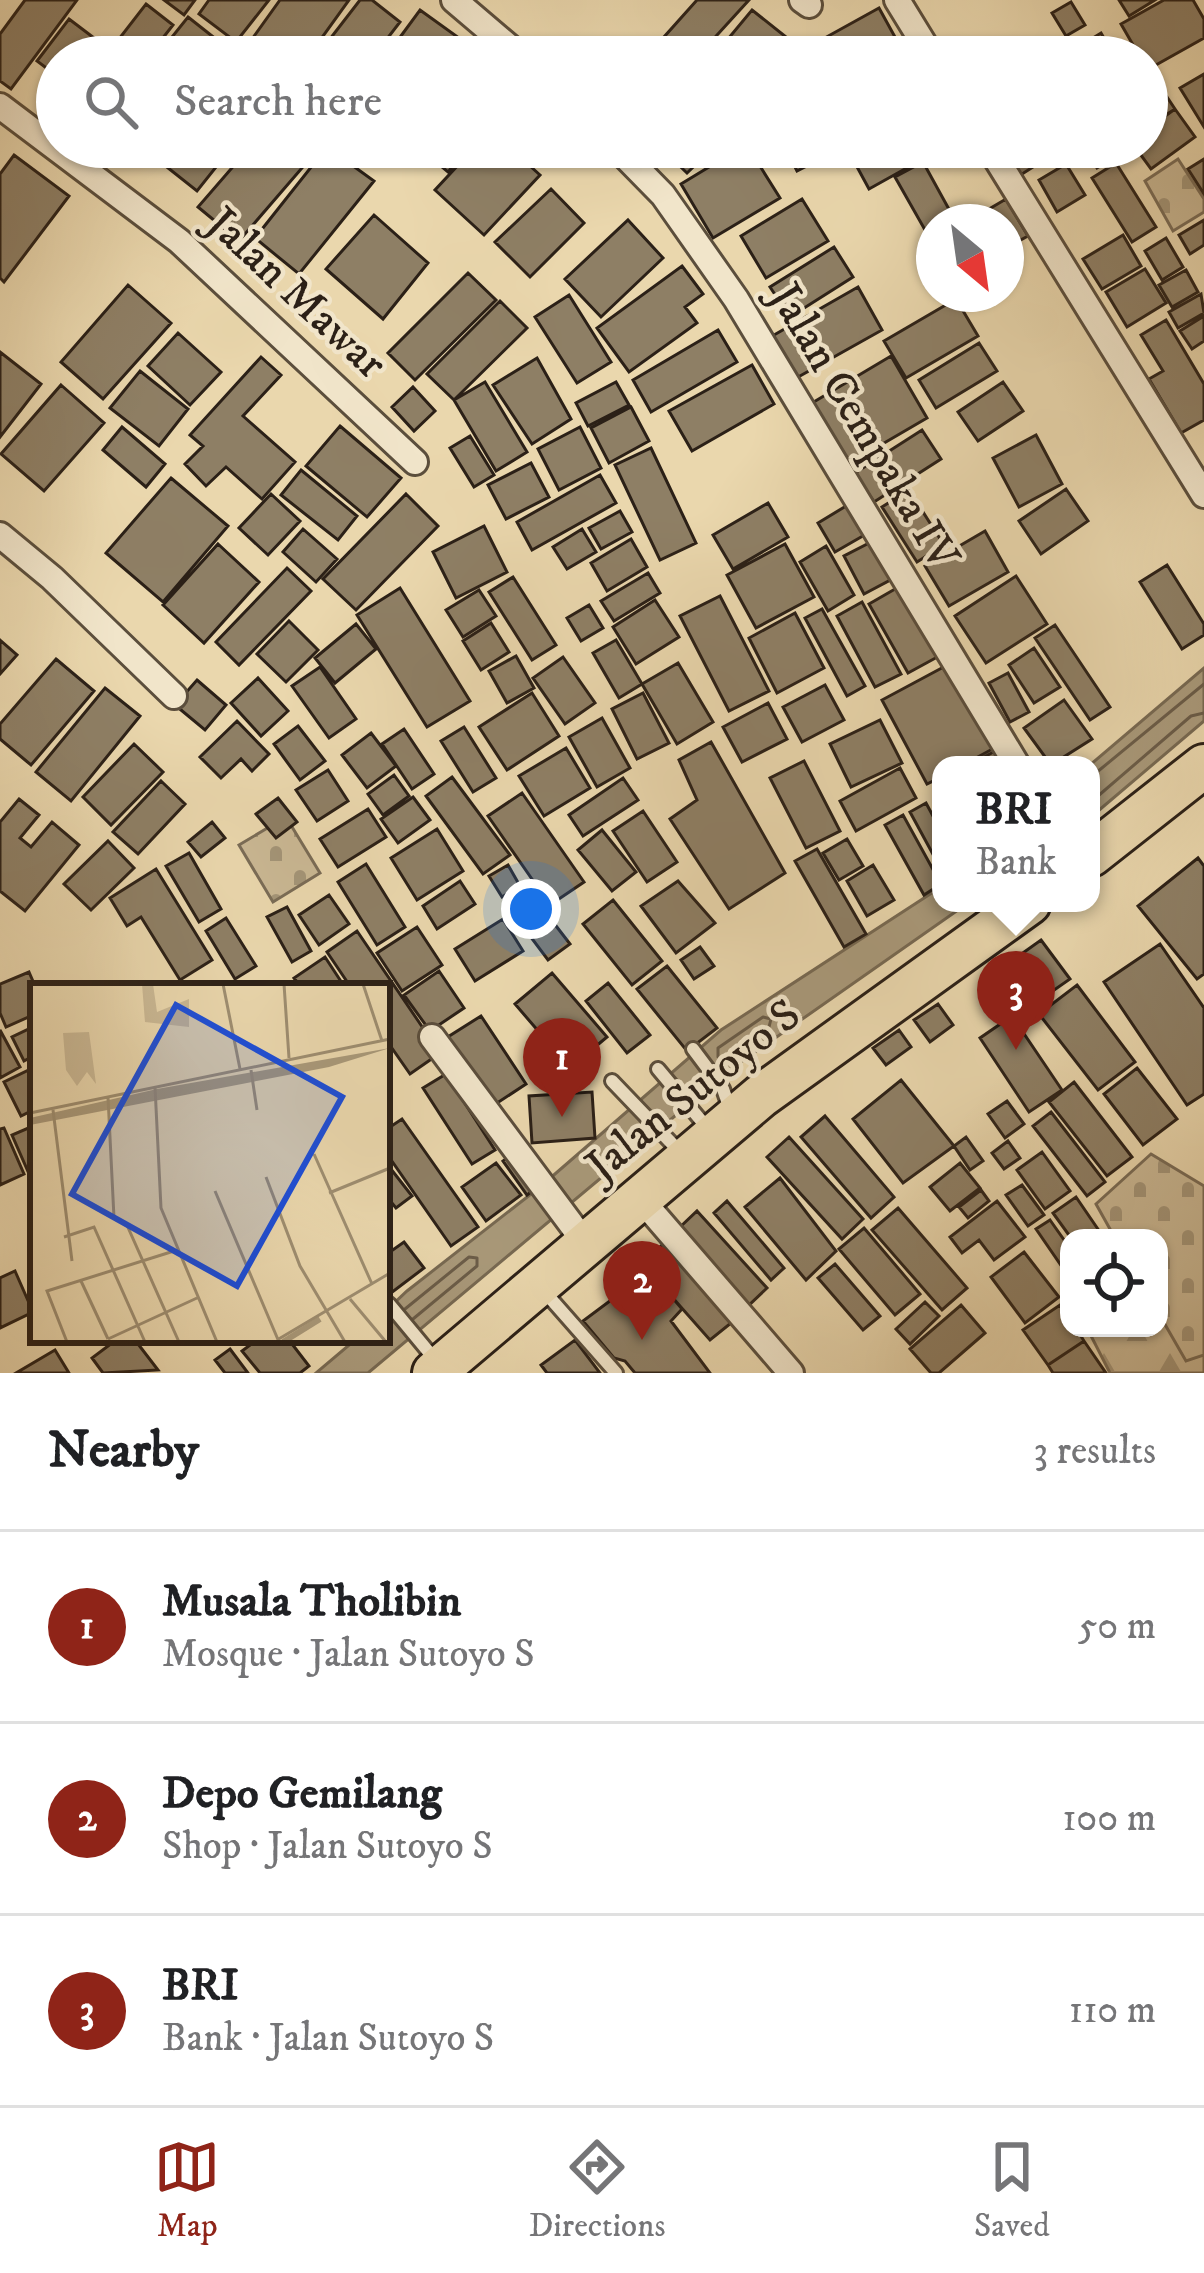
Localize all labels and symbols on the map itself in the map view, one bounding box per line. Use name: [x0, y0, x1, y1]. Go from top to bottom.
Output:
street label: Jalan Mawar: [191, 194, 398, 392]
north arrow: [916, 204, 1024, 312]
street label: Jalan Cempaka IV: [753, 270, 971, 582]
your location: [501, 879, 561, 939]
pin: 3: [977, 951, 1055, 1050]
inset map: [30, 983, 390, 1343]
street label: Jalan Sutoyo S: [572, 987, 813, 1197]
pin: 1: [523, 1018, 601, 1117]
pin: 2: [603, 1241, 681, 1340]

